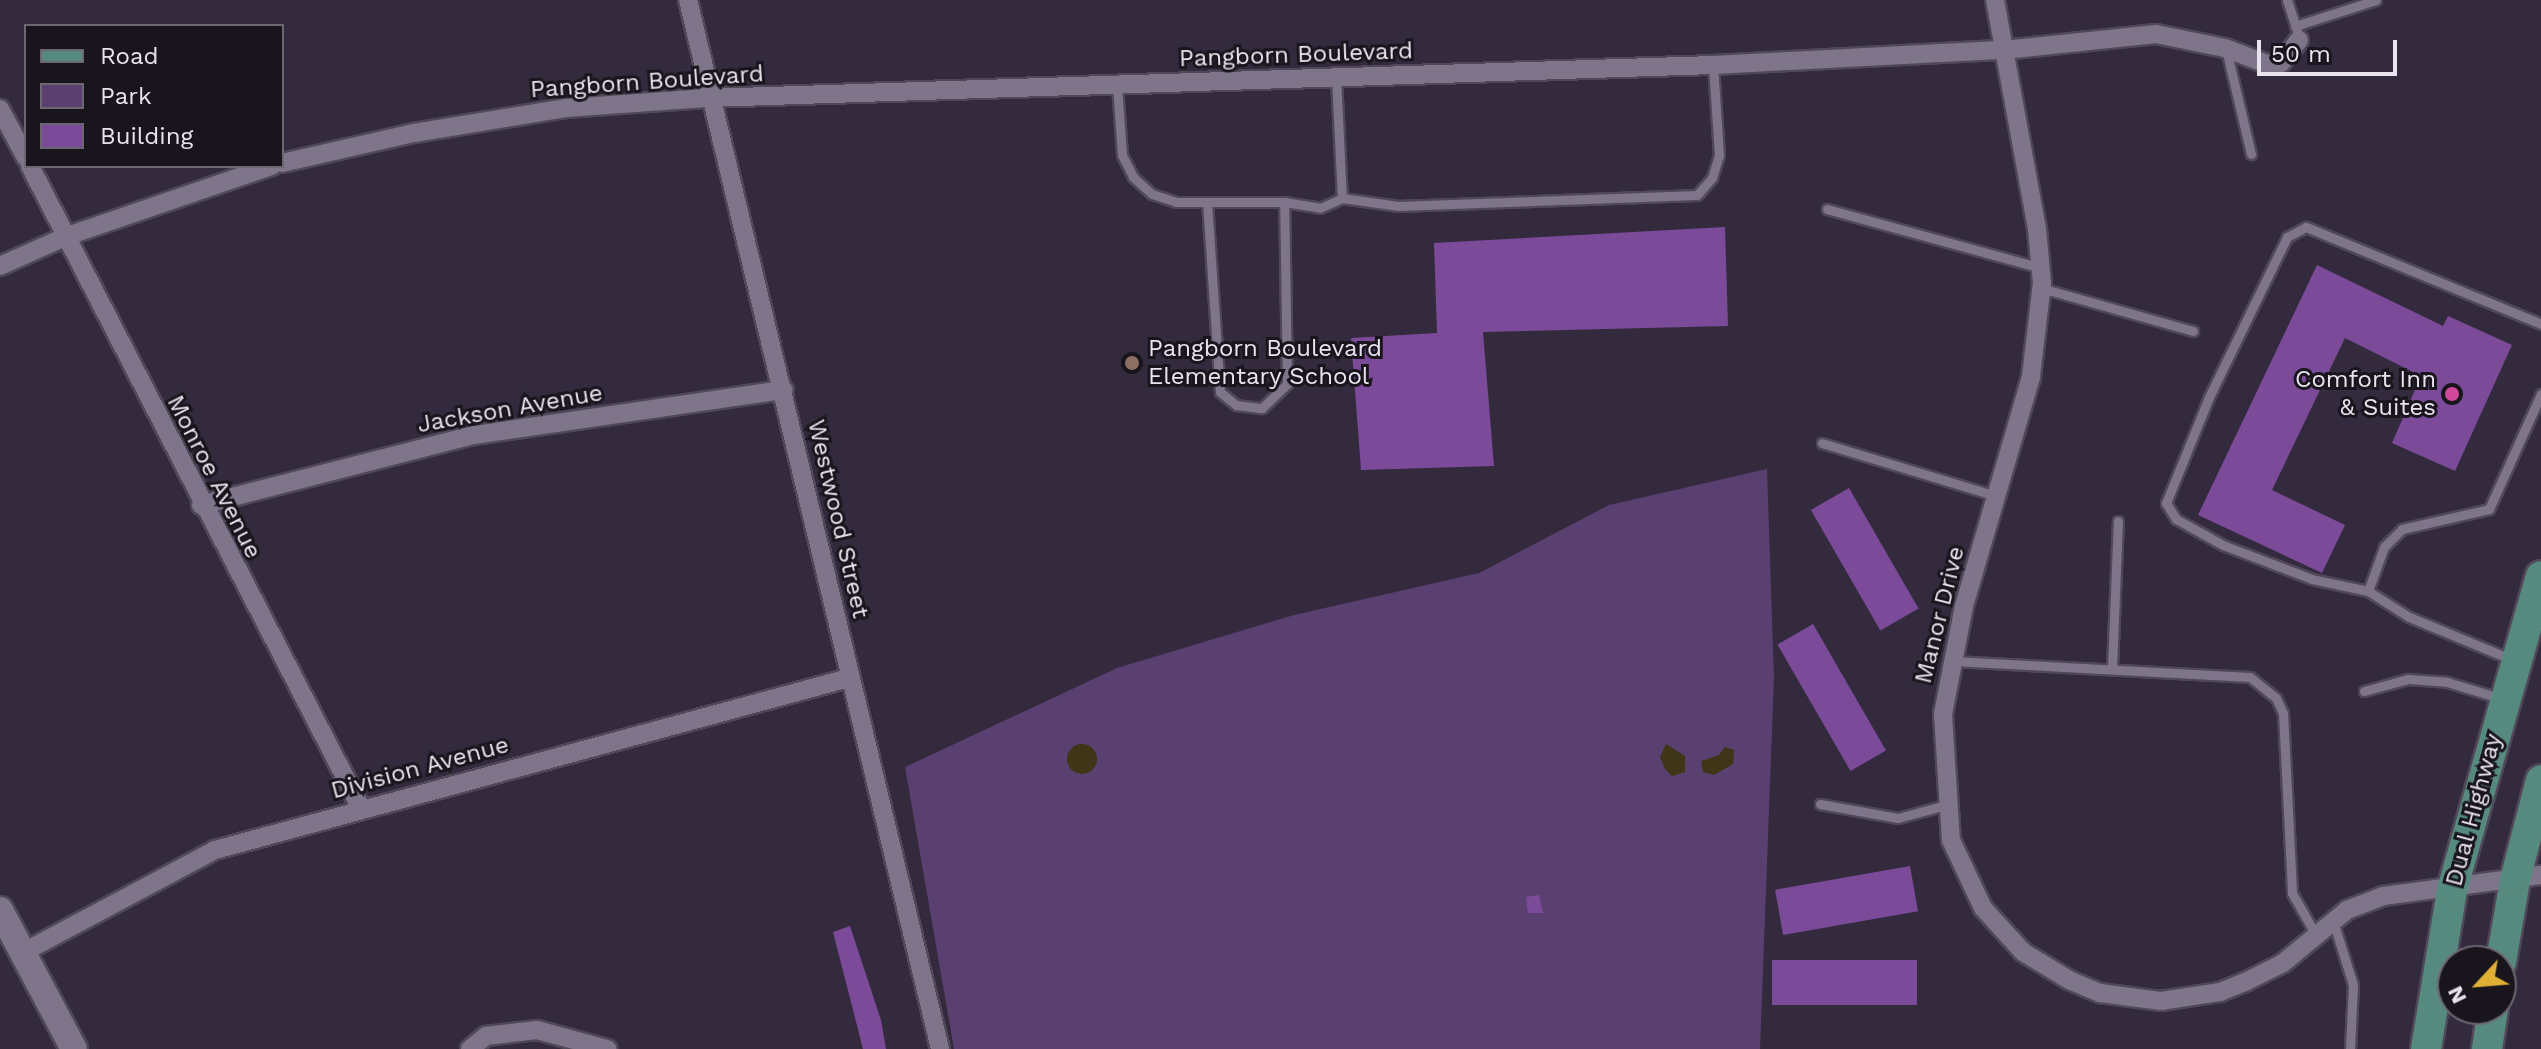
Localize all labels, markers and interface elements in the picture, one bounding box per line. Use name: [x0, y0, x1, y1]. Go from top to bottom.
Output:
legend: [24, 24, 284, 168]
scale bar: [2261, 24, 2401, 74]
street label: Pangborn Boulevard: [1179, 37, 1413, 73]
text: 50 m: [2271, 40, 2331, 68]
text: Road: [100, 42, 159, 70]
street label: Pangborn Boulevard: [529, 59, 765, 105]
text: Park: [100, 82, 152, 110]
text: Building: [100, 122, 193, 150]
place label: Pangborn Boulevard Elementary School: [1148, 335, 1382, 391]
marker: Pangborn Boulevard Elementary School: [1123, 354, 1141, 372]
place label: Comfort Inn & Suites: [2295, 366, 2436, 422]
street label: Jackson Avenue: [415, 378, 605, 440]
marker: Comfort Inn & Suites: [2443, 385, 2461, 403]
street label: Monroe Avenue: [160, 390, 268, 564]
street label: Westwood Street: [801, 417, 875, 621]
street label: Manor Drive: [1909, 543, 1971, 687]
street label: Division Avenue: [328, 730, 512, 806]
street label: Dual Highway: [2440, 730, 2508, 890]
north arrow: [2437, 945, 2517, 1025]
text: N: [2442, 982, 2472, 1008]

